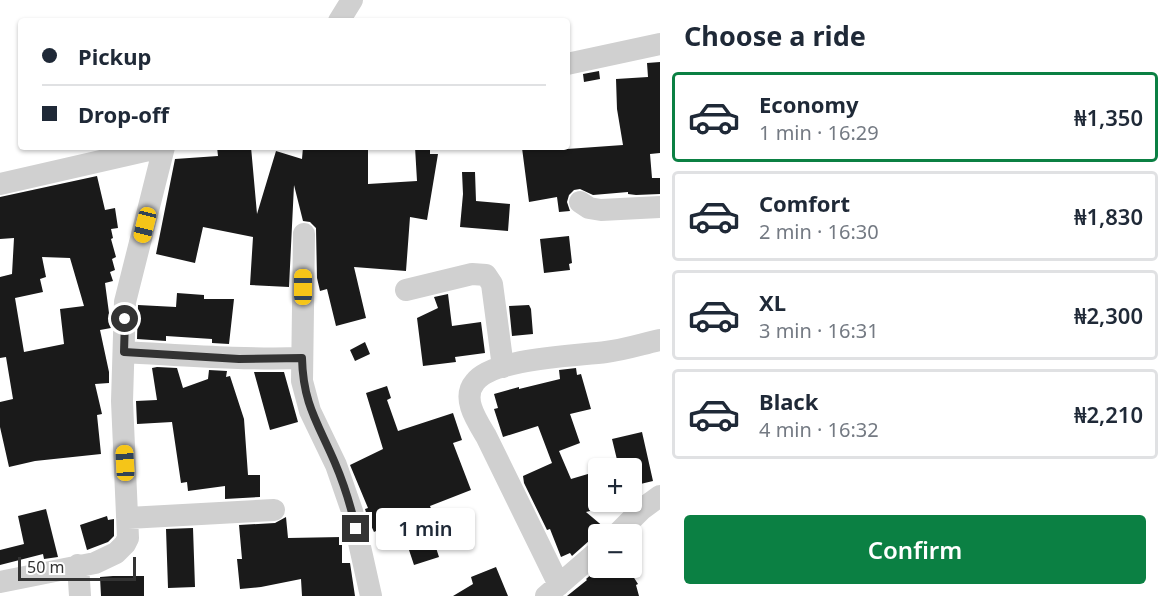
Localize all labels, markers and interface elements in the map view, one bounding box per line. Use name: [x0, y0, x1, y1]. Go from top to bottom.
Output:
text: Choose a ride: [684, 17, 866, 54]
text: Pickup: [78, 41, 151, 71]
text: Economy: [759, 89, 858, 119]
icon: car: [687, 90, 741, 144]
text: Drop-off: [78, 99, 169, 129]
text: ₦1,350: [1074, 102, 1143, 132]
text: 1 min · 16:29: [759, 119, 879, 146]
text: Comfort: [759, 188, 850, 218]
icon: car: [687, 189, 741, 243]
text: ₦1,830: [1074, 201, 1143, 231]
car: [132, 205, 158, 245]
text: 2 min · 16:30: [759, 218, 879, 245]
car: [294, 269, 312, 305]
text: XL: [759, 287, 786, 317]
icon: car: [687, 288, 741, 342]
text: ₦2,300: [1074, 300, 1143, 330]
route start: [111, 305, 138, 332]
text: 3 min · 16:31: [759, 317, 879, 344]
text: Black: [759, 386, 818, 416]
icon: car: [687, 387, 741, 441]
text: ₦2,210: [1074, 399, 1143, 429]
text: 4 min · 16:32: [759, 416, 879, 443]
car: [115, 445, 135, 481]
map controls: [588, 458, 642, 578]
button: +: [588, 458, 642, 512]
callout: 1 min: [377, 508, 476, 550]
route end: [342, 515, 369, 542]
text: 1 min: [398, 515, 453, 542]
button: Confirm: [684, 515, 1146, 584]
button: −: [588, 524, 642, 578]
scale bar: [18, 554, 136, 582]
text: 50 m: [27, 556, 64, 578]

